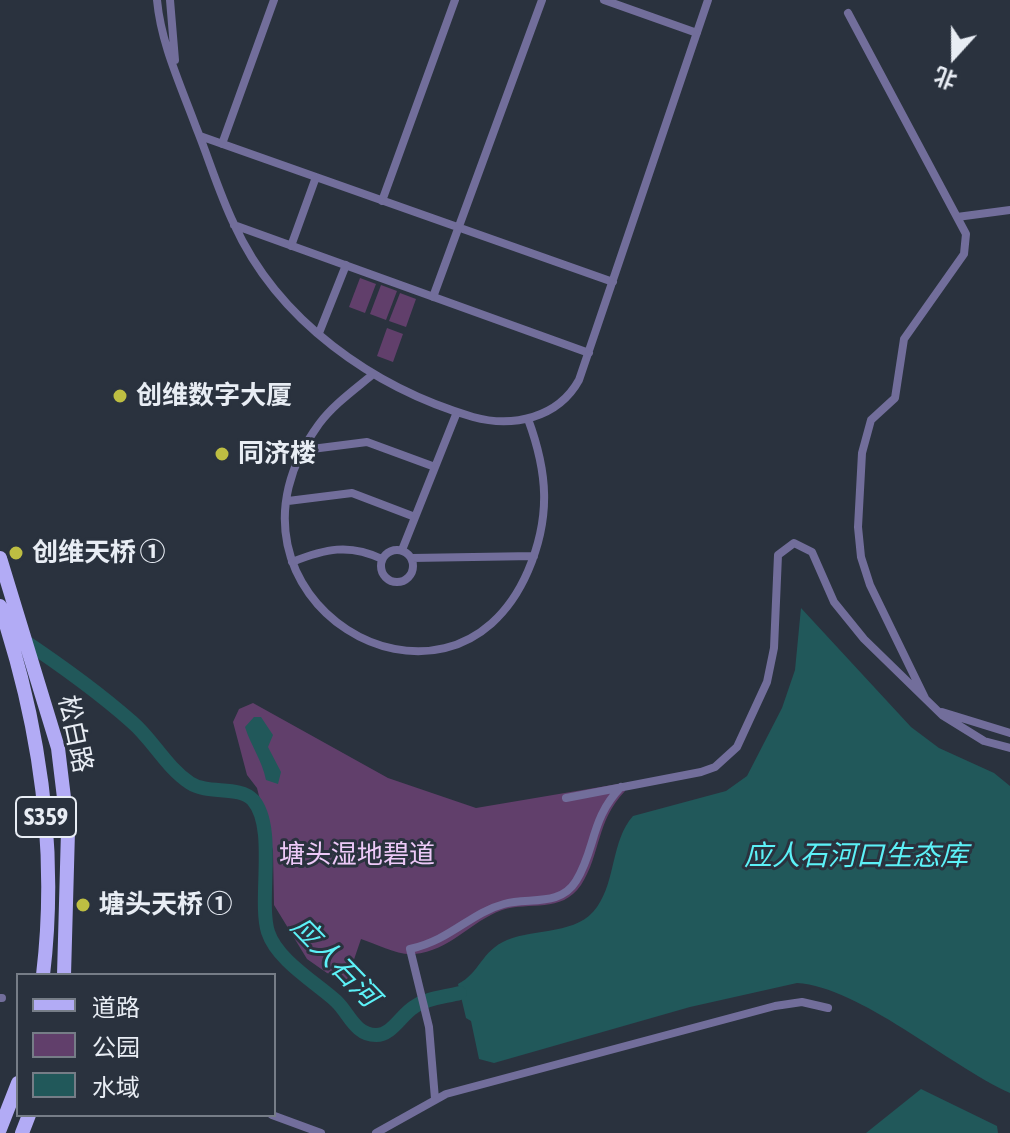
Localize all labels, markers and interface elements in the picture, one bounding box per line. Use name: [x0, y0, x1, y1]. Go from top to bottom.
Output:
north arrow: [914, 16, 994, 96]
text: 北: [930, 62, 960, 94]
place label: 创维数字大厦: [136, 380, 292, 412]
marker: 创维数字大厦: [111, 387, 129, 405]
place label: 同济楼: [238, 438, 316, 470]
marker: 同济楼: [213, 445, 231, 463]
place label: 创维天桥 ①: [32, 537, 166, 569]
marker: 创维天桥 ①: [7, 544, 25, 562]
street label: 松白路: [52, 693, 98, 775]
road number: S359: [16, 797, 76, 837]
park label: 塘头湿地碧道: [279, 839, 435, 871]
water label: 应人石河口生态库: [744, 839, 968, 873]
place label: 塘头天桥 ①: [99, 889, 233, 921]
marker: 塘头天桥 ①: [74, 896, 92, 914]
water label: 应人石河: [284, 910, 386, 1014]
legend: [16, 973, 276, 1117]
text: 道路: [92, 994, 140, 1021]
text: 公园: [92, 1034, 140, 1061]
text: 水域: [92, 1074, 140, 1101]

